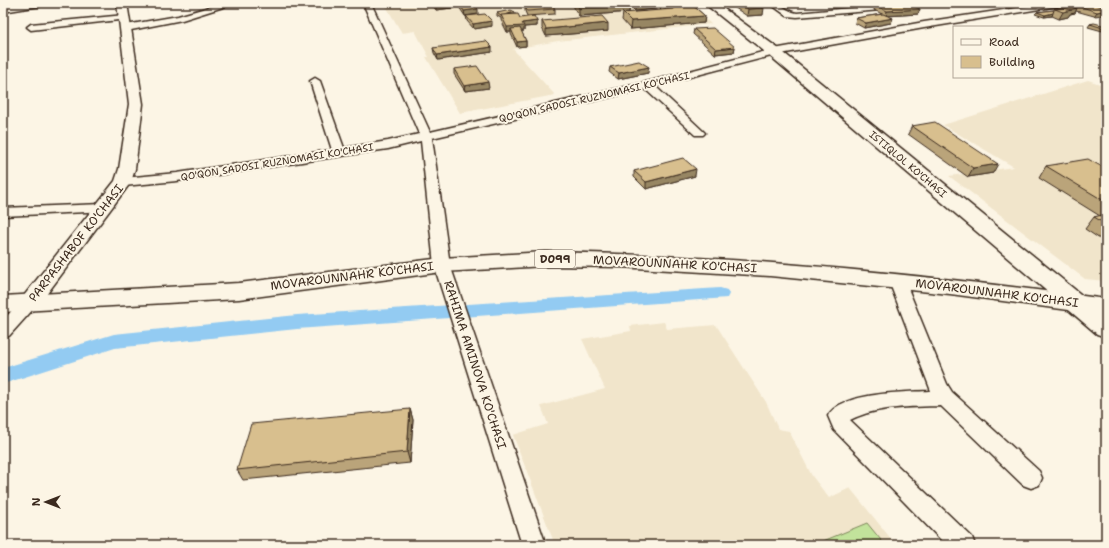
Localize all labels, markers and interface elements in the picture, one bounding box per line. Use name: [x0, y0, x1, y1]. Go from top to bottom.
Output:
legend: [953, 26, 1083, 78]
text: Road: [989, 34, 1020, 50]
text: Building: [989, 54, 1035, 70]
street label: QO'QON SADOSI RUZNOMASI KO'CHASI: [498, 69, 691, 125]
street label: ISTIQLOL KO'CHASI: [867, 128, 950, 201]
street label: QO'QON SADOSI RUZNOMASI KO'CHASI: [180, 140, 375, 184]
street label: PARPASHABOF KO'CHASI: [25, 181, 127, 305]
road number: D099: [535, 250, 575, 268]
street label: MOVAROUNNAHR KO'CHASI: [593, 252, 758, 276]
street label: MOVAROUNNAHR KO'CHASI: [269, 258, 435, 294]
street label: MOVAROUNNAHR KO'CHASI: [914, 275, 1080, 311]
street label: RAHIMA AMINOVA KO'CHASI: [440, 279, 510, 452]
north arrow: [26, 482, 66, 522]
text: N: [29, 497, 44, 506]

